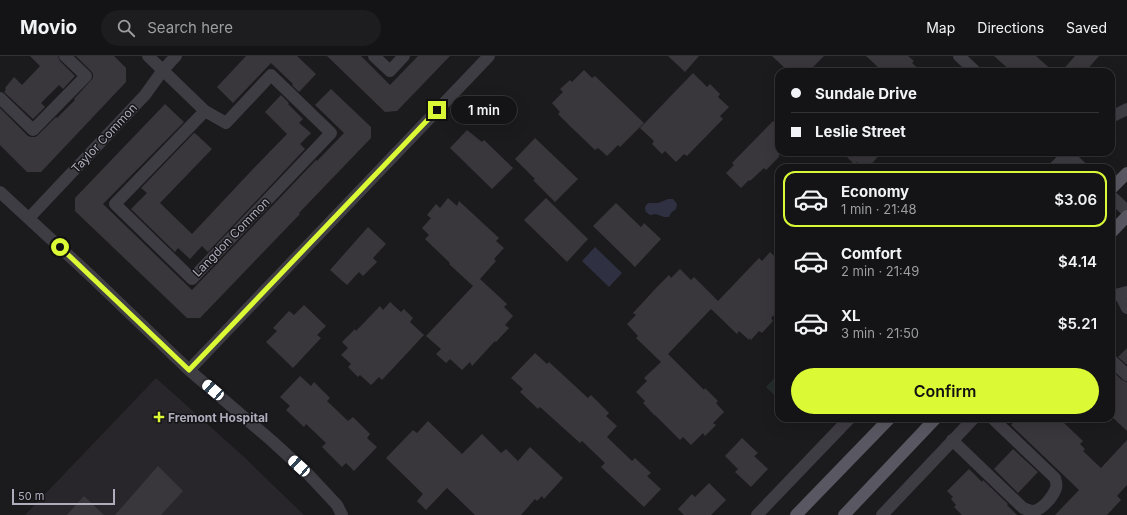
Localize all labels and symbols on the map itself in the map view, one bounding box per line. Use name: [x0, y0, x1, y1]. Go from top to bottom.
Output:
callout: 1 min: [451, 96, 517, 124]
street label: Taylor Common: [68, 100, 140, 176]
route end: [428, 101, 446, 119]
street label: Langdon Common: [189, 194, 273, 280]
route start: [51, 238, 69, 256]
car: [200, 378, 226, 402]
place label: Fremont Hospital: [168, 410, 268, 425]
marker: Fremont Hospital: [153, 411, 165, 423]
car: [286, 454, 312, 478]
scale bar: [12, 487, 115, 506]

